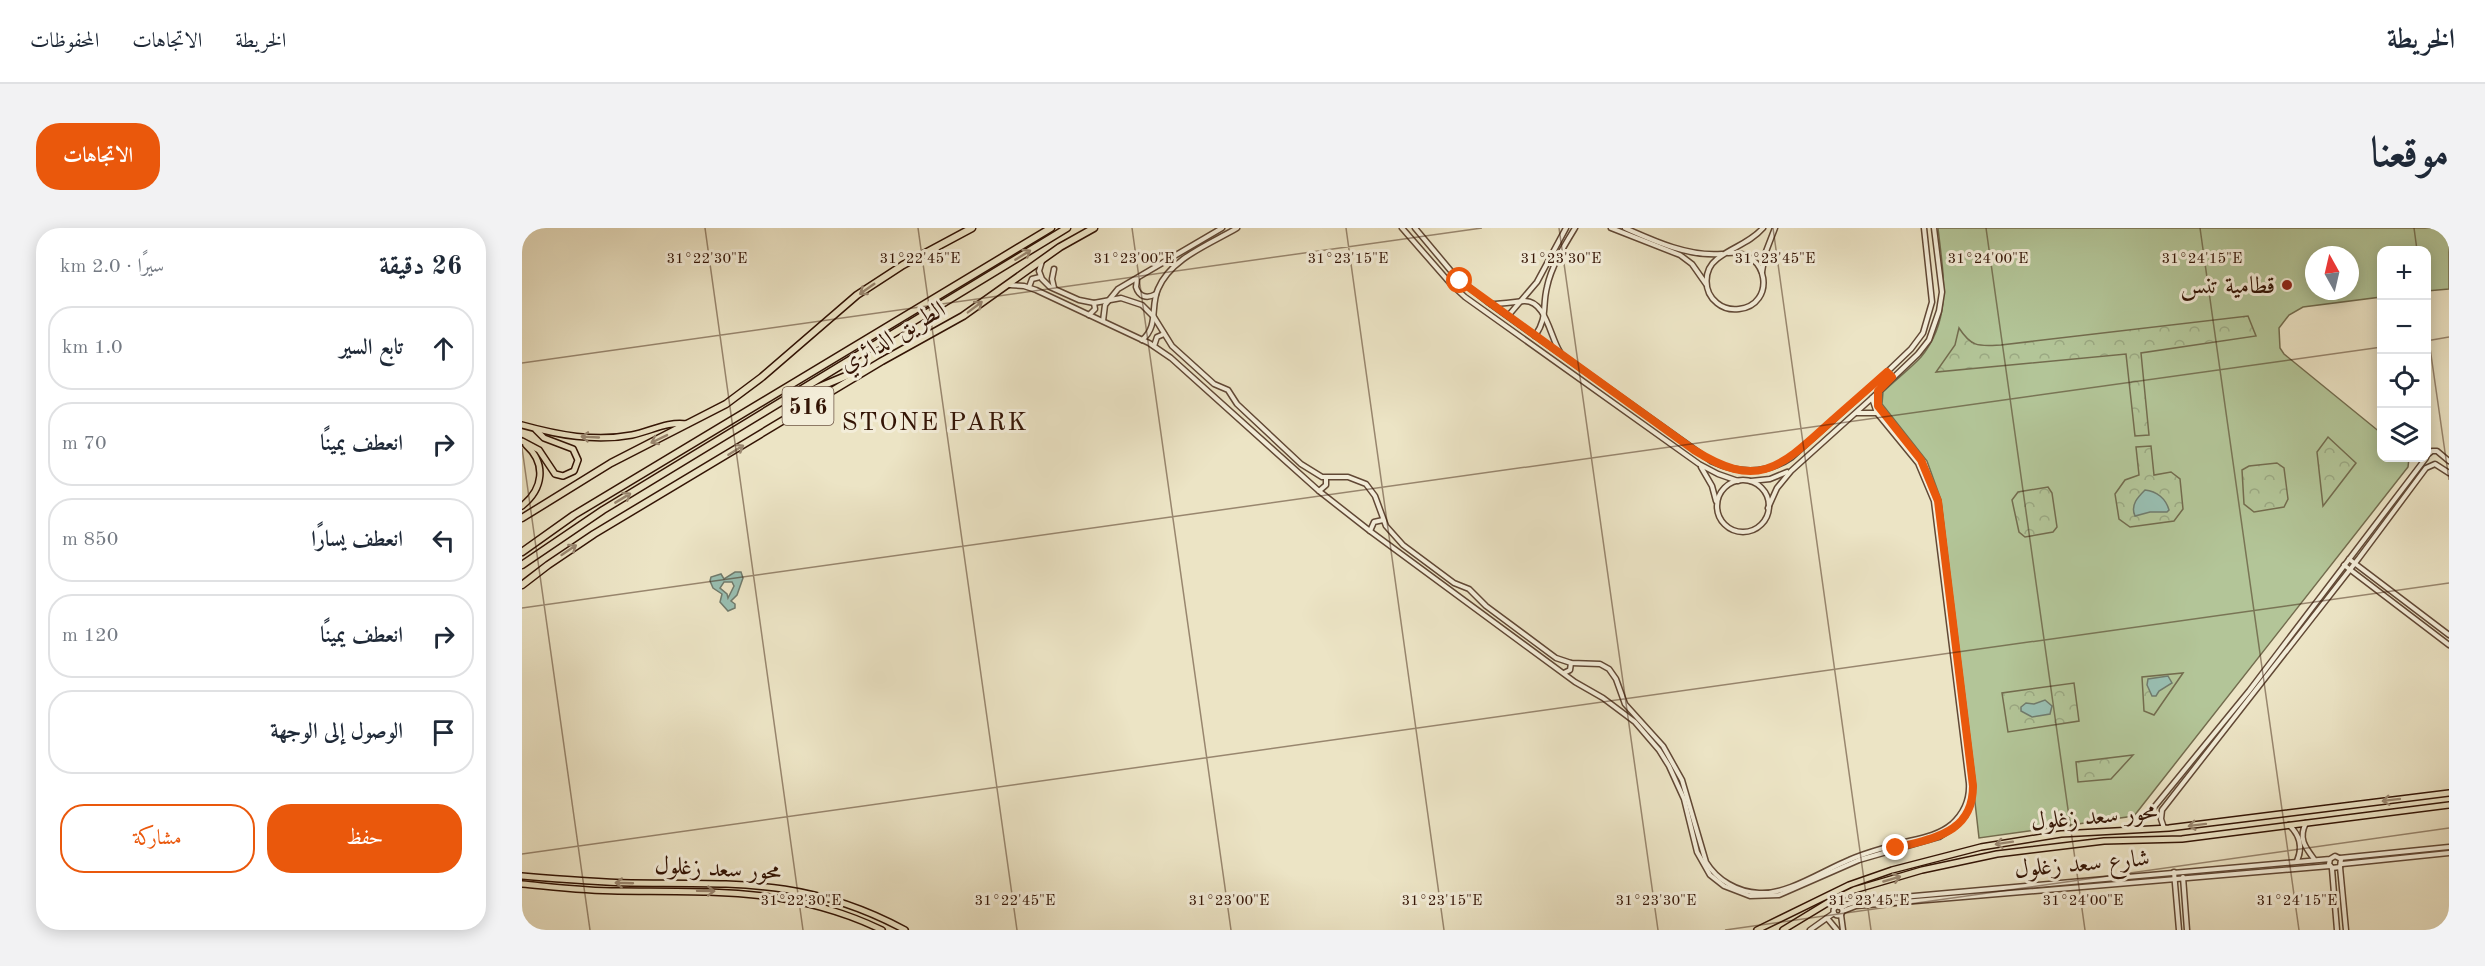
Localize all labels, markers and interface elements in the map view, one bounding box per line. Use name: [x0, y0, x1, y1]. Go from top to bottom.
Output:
text: الخريطة: [2387, 27, 2455, 55]
text: المحفوظات: [30, 31, 99, 52]
text: الاتجاهات: [132, 31, 202, 52]
text: الخريطة: [235, 31, 286, 52]
button: الاتجاهات: [36, 123, 160, 190]
text: موقعنا: [2371, 134, 2449, 176]
north arrow: [2305, 246, 2359, 300]
map controls: [2377, 246, 2431, 462]
button: +: [2377, 246, 2431, 300]
one-way arrow: [1014, 249, 1031, 261]
text: 31°22'30"E: [667, 252, 747, 267]
text: 31°22'45"E: [880, 252, 960, 267]
text: 31°23'00"E: [1094, 252, 1174, 267]
text: 31°23'15"E: [1308, 252, 1388, 267]
text: 31°23'30"E: [1521, 252, 1601, 267]
text: 31°23'45"E: [1735, 252, 1815, 267]
text: 31°24'00"E: [1948, 252, 2028, 267]
text: 31°24'15"E: [2162, 252, 2242, 267]
text: 26 دقيقة: [379, 254, 462, 280]
text: سيرًا · 2.0 km: [60, 257, 164, 277]
route start: [1446, 267, 1472, 293]
place label: قطامية تنس: [2180, 275, 2275, 301]
marker: قطامية تنس: [2280, 278, 2294, 292]
one-way arrow: [859, 283, 875, 295]
street label: الطريق الدائري: [836, 298, 952, 382]
button: −: [2377, 300, 2431, 354]
one-way arrow: [967, 301, 983, 313]
icon: ahead: [427, 332, 460, 365]
text: تابع السير: [339, 337, 403, 359]
text: 1.0 km: [62, 338, 123, 358]
button: locate: [2377, 354, 2431, 408]
road number: 516: [782, 387, 834, 425]
button: layers: [2377, 408, 2431, 462]
district label: STONE PARK: [841, 410, 1029, 436]
icon: right: [427, 428, 460, 461]
one-way arrow: [580, 432, 600, 443]
text: انعطف يمينًا: [320, 433, 403, 455]
one-way arrow: [650, 433, 668, 445]
text: 70 m: [62, 434, 107, 454]
one-way arrow: [727, 444, 744, 456]
one-way arrow: [614, 492, 631, 504]
icon: left: [427, 524, 460, 557]
text: انعطف يسارًا: [311, 529, 403, 551]
text: 850 m: [62, 530, 118, 550]
one-way arrow: [560, 544, 576, 556]
icon: right: [427, 620, 460, 653]
text: انعطف يمينًا: [320, 625, 403, 647]
text: 120 m: [62, 626, 118, 646]
icon: arrive: [427, 716, 460, 749]
text: الوصول إلى الوجهة: [270, 721, 403, 743]
one-way arrow: [2381, 795, 2401, 806]
street label: محور سعد زغلول: [2030, 800, 2159, 836]
button: مشاركة: [60, 804, 255, 873]
button: حفظ: [267, 804, 462, 873]
one-way arrow: [2188, 819, 2208, 830]
route end: [1882, 834, 1908, 860]
one-way arrow: [1994, 837, 2014, 848]
street label: شارع سعد زغلول: [2013, 847, 2151, 889]
street label: محور سعد زغلول: [654, 855, 782, 886]
one-way arrow: [1883, 872, 1902, 884]
one-way arrow: [614, 877, 634, 888]
one-way arrow: [696, 885, 716, 897]
text: 31°22'30"E: [761, 894, 841, 909]
text: 31°22'45"E: [975, 894, 1055, 909]
text: 31°23'00"E: [1189, 894, 1269, 909]
text: 31°23'15"E: [1402, 894, 1482, 909]
text: 31°23'30"E: [1616, 894, 1696, 909]
text: 31°23'45"E: [1829, 894, 1909, 909]
text: 31°24'00"E: [2043, 894, 2123, 909]
text: 31°24'15"E: [2257, 894, 2337, 909]

